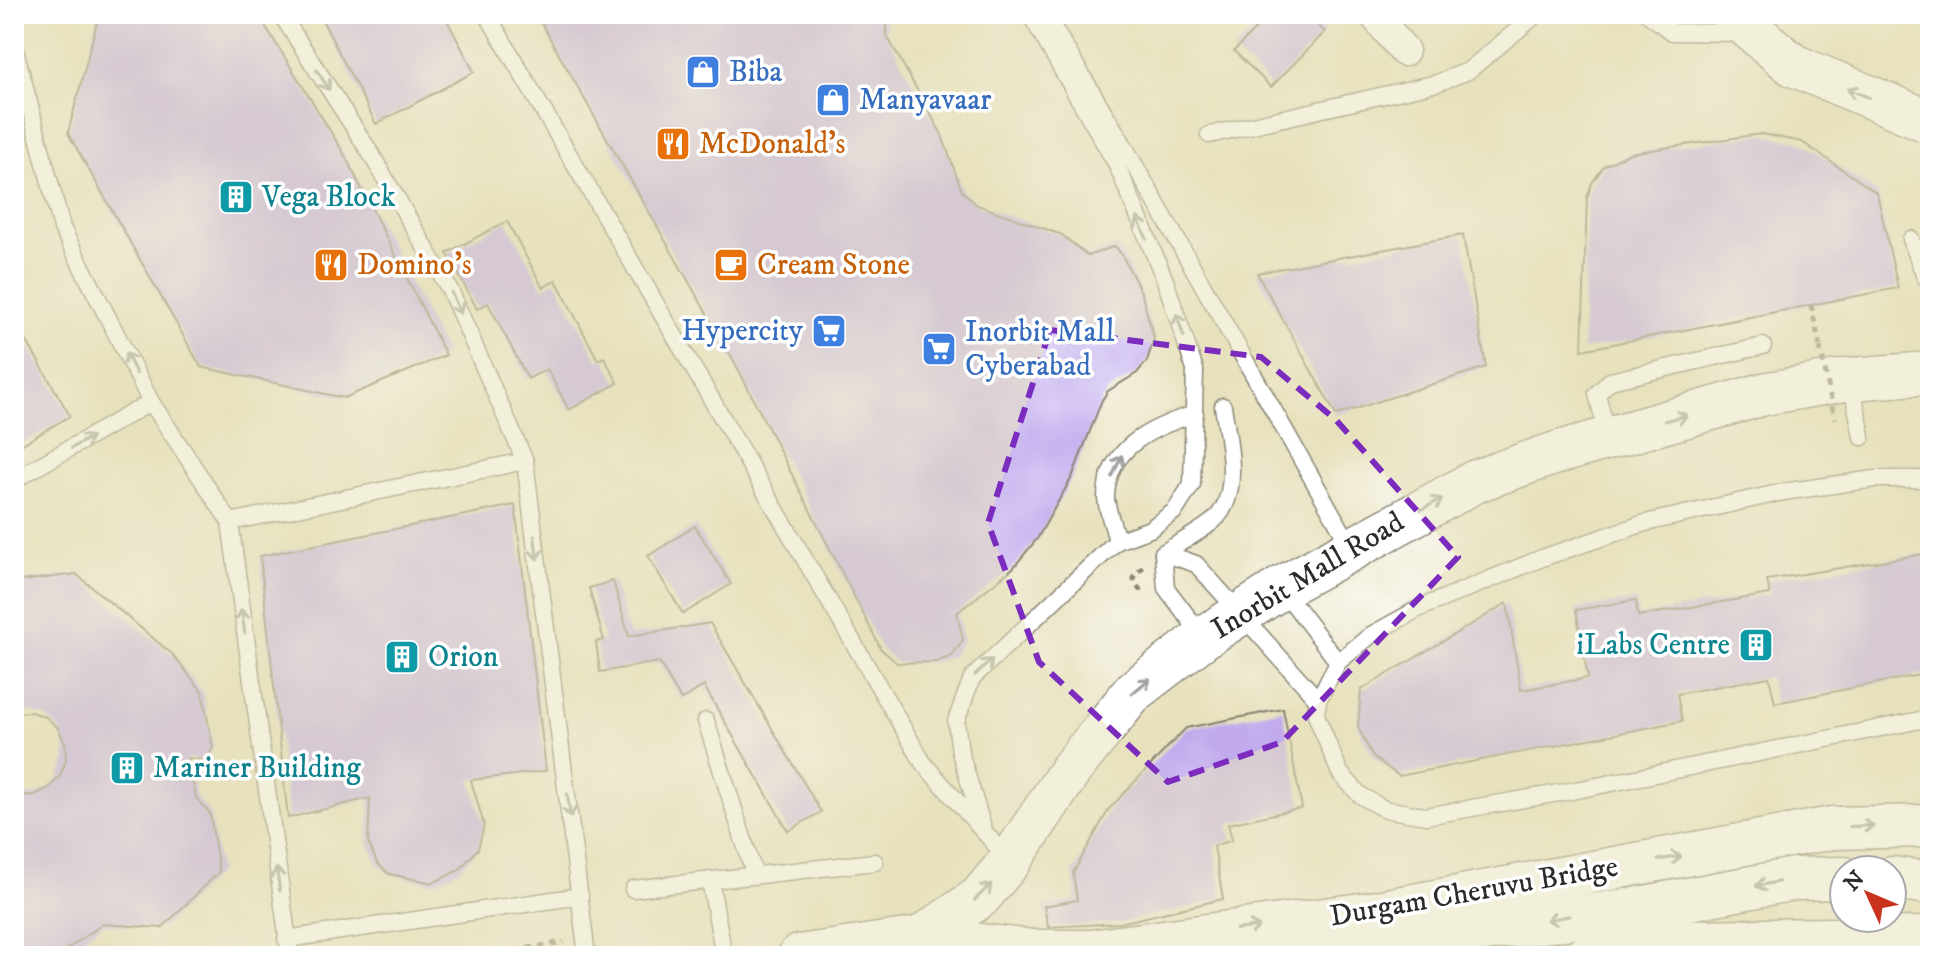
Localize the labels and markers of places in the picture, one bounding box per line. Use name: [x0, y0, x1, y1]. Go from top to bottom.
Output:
shop icon: Biba: [684, 53, 722, 91]
place label: Biba: [729, 54, 783, 91]
shop icon: Manyavaar: [814, 81, 852, 119]
place label: Manyavaar: [859, 82, 991, 119]
restaurant icon: McDonald's: [654, 125, 692, 163]
place label: McDonald's: [699, 126, 846, 163]
building icon: Vega Block: [217, 178, 255, 216]
place label: Vega Block: [261, 179, 396, 216]
restaurant icon: Domino's: [312, 246, 350, 284]
cafe icon: Cream Stone: [712, 246, 750, 284]
place label: Domino's: [357, 247, 472, 284]
place label: Cream Stone: [757, 247, 910, 284]
supermarket icon: Hypercity: [810, 312, 848, 350]
place label: Hypercity: [681, 313, 804, 350]
place label: Inorbit Mall Cyberabad: [965, 314, 1114, 385]
supermarket icon: Inorbit Mall Cyberabad: [920, 330, 958, 368]
building icon: iLabs Centre: [1737, 626, 1775, 664]
place label: iLabs Centre: [1576, 627, 1730, 664]
building icon: Orion: [383, 638, 421, 676]
place label: Orion: [428, 639, 499, 676]
building icon: Mariner Building: [108, 749, 146, 787]
place label: Mariner Building: [153, 750, 361, 787]

